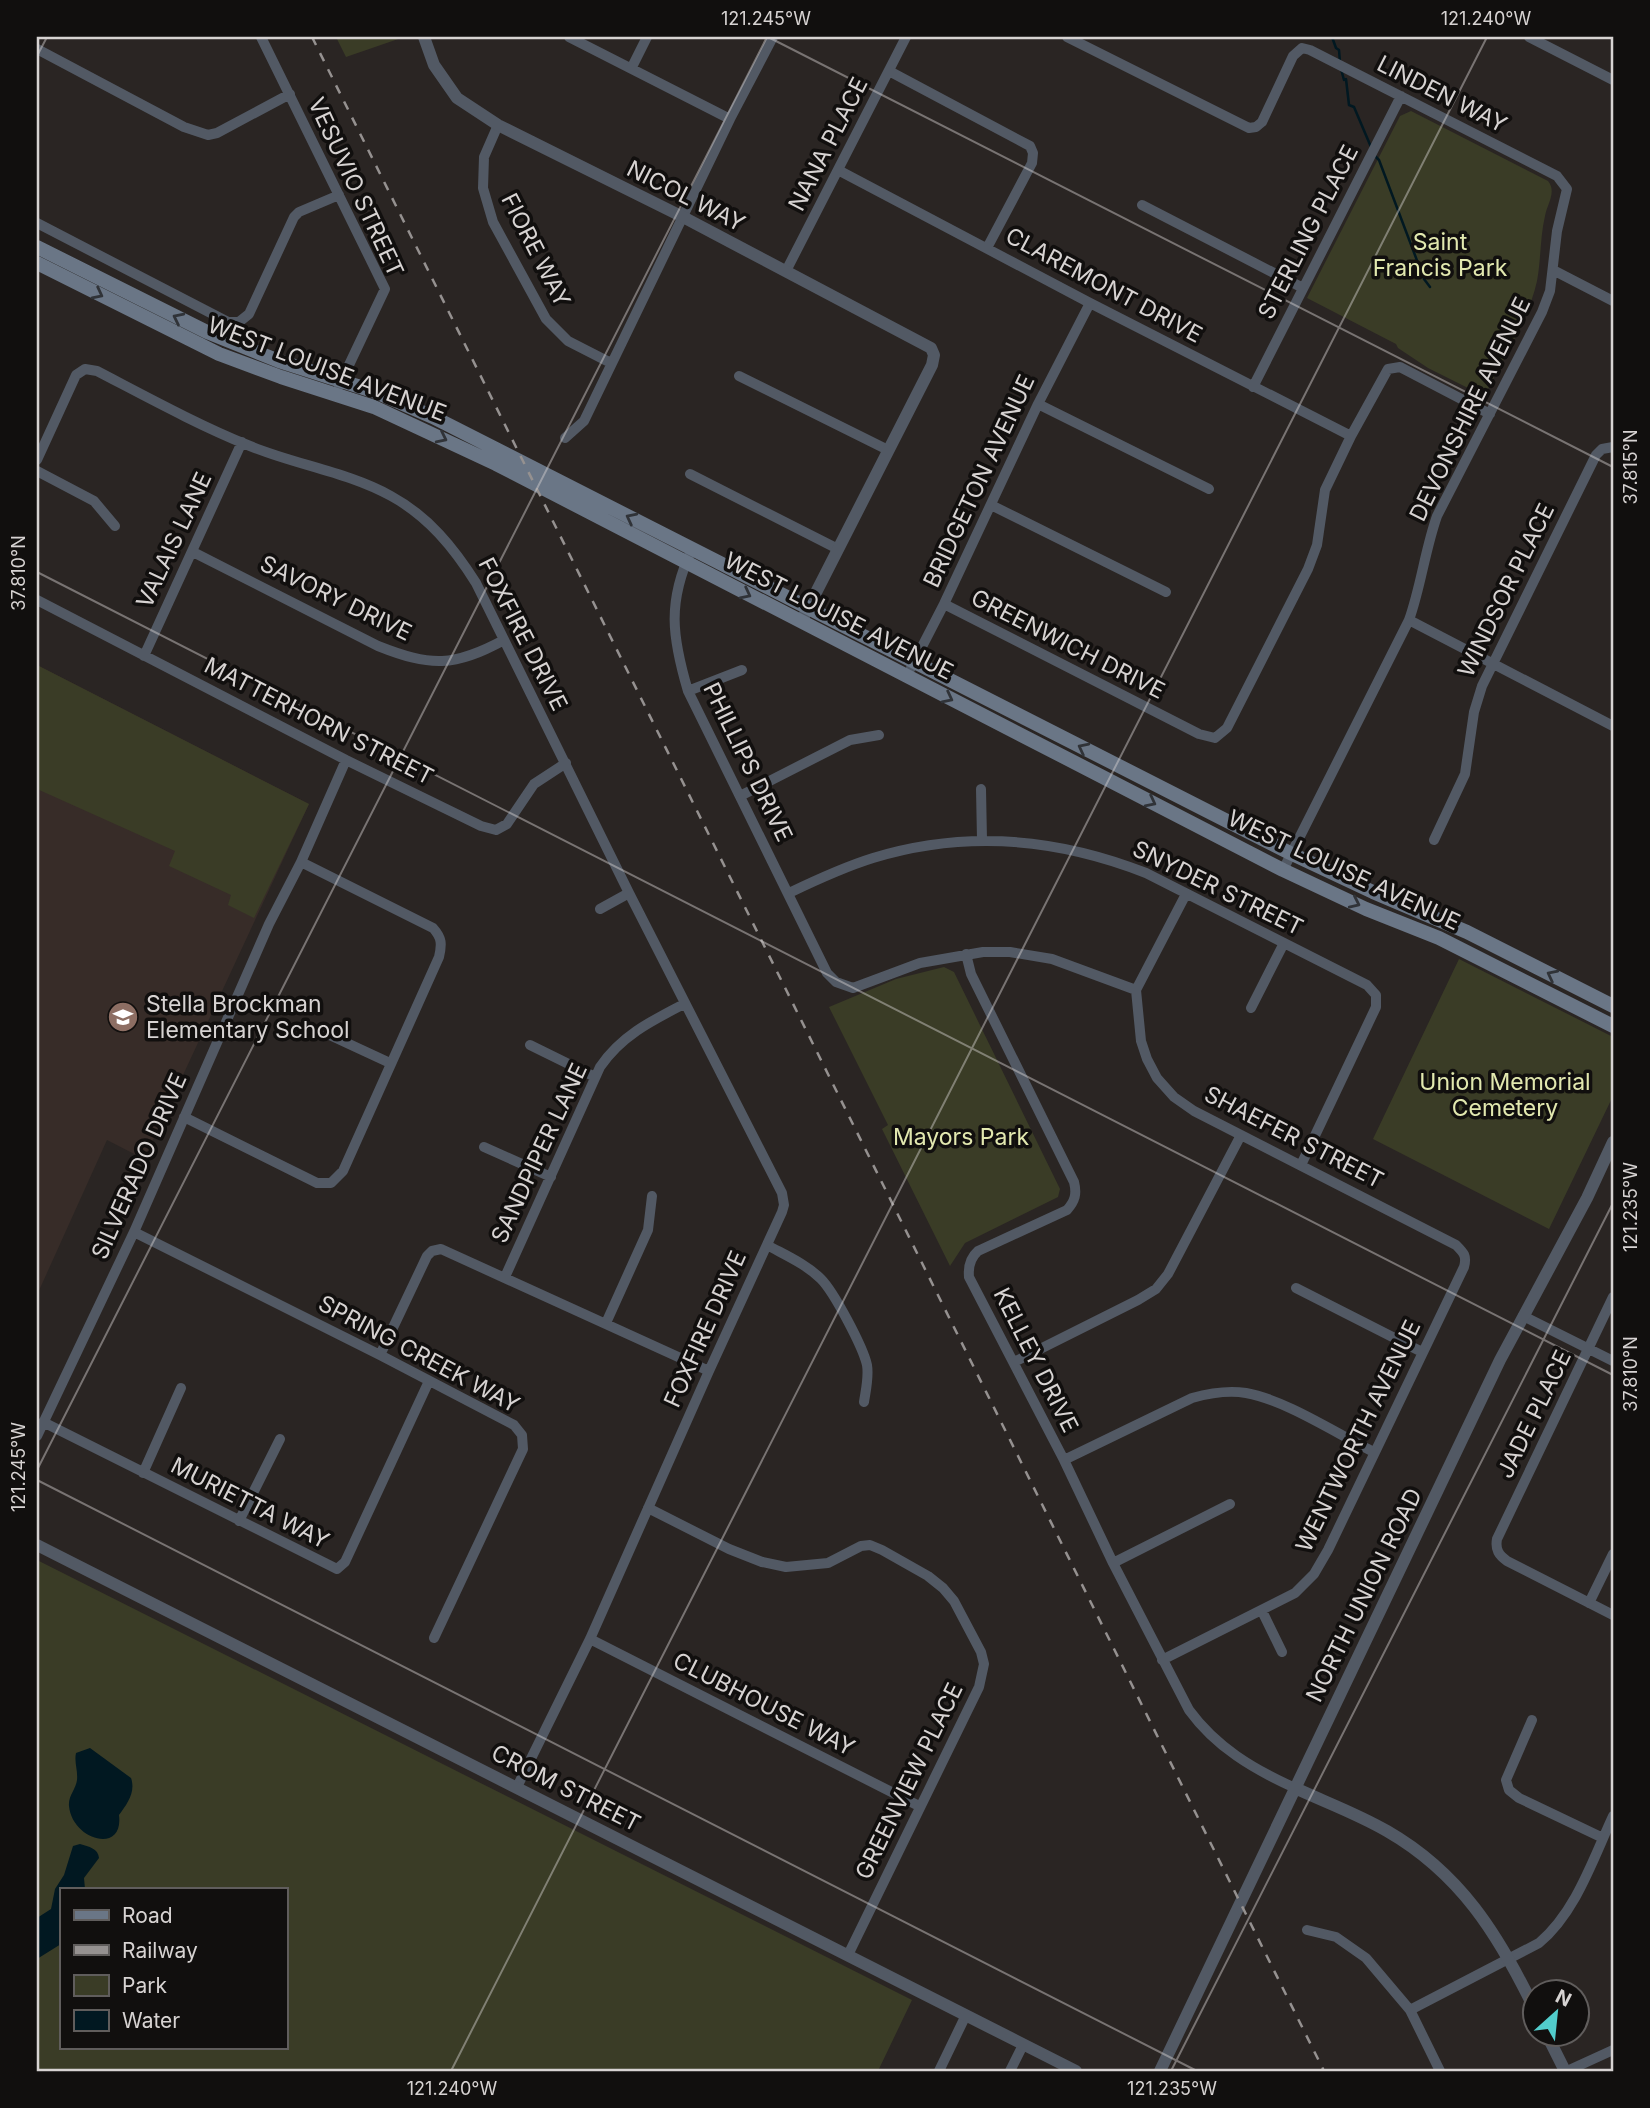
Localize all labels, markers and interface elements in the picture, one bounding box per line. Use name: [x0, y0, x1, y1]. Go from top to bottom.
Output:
text: 121.245°W: [721, 8, 811, 29]
text: 121.240°W: [1441, 8, 1531, 29]
street label: LINDEN WAY: [1372, 49, 1512, 139]
street label: NANA PLACE: [782, 72, 874, 216]
street label: VESUVIO STREET: [302, 93, 410, 281]
street label: STERLING PLACE: [1252, 140, 1364, 324]
street label: NICOL WAY: [622, 154, 750, 238]
street label: FIORE WAY: [495, 189, 577, 312]
street label: CLAREMONT DRIVE: [1001, 221, 1207, 349]
park label: Saint Francis Park: [1373, 228, 1508, 282]
one-way arrow: [90, 285, 103, 299]
street label: DEVONSHIRE AVENUE: [1404, 292, 1536, 526]
street label: WEST LOUISE AVENUE: [204, 311, 450, 427]
one-way arrow: [173, 313, 185, 327]
street label: BRIDGETON AVENUE: [917, 370, 1041, 592]
one-way arrow: [435, 430, 447, 444]
text: 37.815°N: [1620, 430, 1641, 505]
street label: VALAIS LANE: [130, 468, 218, 612]
street label: WINDSOR PLACE: [1452, 499, 1560, 681]
one-way arrow: [626, 513, 639, 526]
text: 37.810°N: [8, 535, 29, 611]
street label: WEST LOUISE AVENUE: [720, 546, 958, 686]
street label: SAVORY DRIVE: [256, 549, 416, 647]
street label: FOXFIRE DRIVE: [472, 553, 574, 715]
street label: GREENWICH DRIVE: [967, 583, 1169, 705]
one-way arrow: [739, 586, 751, 600]
street label: MATTERHORN STREET: [200, 651, 438, 791]
street label: PHILLIPS DRIVE: [697, 678, 799, 846]
one-way arrow: [941, 690, 954, 704]
one-way arrow: [1078, 742, 1090, 756]
one-way arrow: [1144, 794, 1156, 808]
street label: WEST LOUISE AVENUE: [1223, 804, 1465, 936]
street label: SNYDER STREET: [1128, 835, 1308, 941]
one-way arrow: [1348, 895, 1360, 909]
one-way arrow: [1547, 970, 1559, 984]
place label: Stella Brockman Elementary School: [146, 990, 350, 1044]
school or university icon: Stella Brockman Elementary School: [106, 1000, 140, 1034]
street label: SANDPIPER LANE: [485, 1059, 593, 1247]
park label: Union Memorial Cemetery: [1419, 1068, 1591, 1122]
street label: SILVERADO DRIVE: [85, 1069, 193, 1263]
street label: SHAEFER STREET: [1200, 1080, 1388, 1194]
park label: Mayors Park: [893, 1123, 1029, 1151]
text: 121.235°W: [1620, 1162, 1641, 1252]
street label: FOXFIRE DRIVE: [658, 1246, 752, 1412]
street label: KELLEY DRIVE: [988, 1283, 1084, 1437]
street label: SPRING CREEK WAY: [314, 1289, 525, 1419]
street label: WENTWORTH AVENUE: [1290, 1316, 1426, 1556]
text: 37.810°N: [1620, 1336, 1641, 1412]
street label: JADE PLACE: [1491, 1345, 1577, 1483]
text: 121.245°W: [8, 1422, 29, 1512]
street label: MURIETTA WAY: [166, 1451, 334, 1555]
street label: NORTH UNION ROAD: [1300, 1484, 1428, 1706]
street label: CLUBHOUSE WAY: [669, 1646, 860, 1762]
street label: GREENVIEW PLACE: [849, 1678, 969, 1884]
street label: CROM STREET: [487, 1738, 645, 1838]
legend: [60, 1888, 287, 2048]
text: Road: [122, 1903, 173, 1928]
text: Railway: [122, 1938, 198, 1963]
text: Park: [122, 1973, 167, 1998]
north arrow: [1520, 1979, 1590, 2048]
text: N: [1552, 1985, 1575, 2012]
text: Water: [122, 2008, 180, 2033]
text: 121.240°W: [407, 2078, 497, 2099]
text: 121.235°W: [1127, 2078, 1217, 2099]

